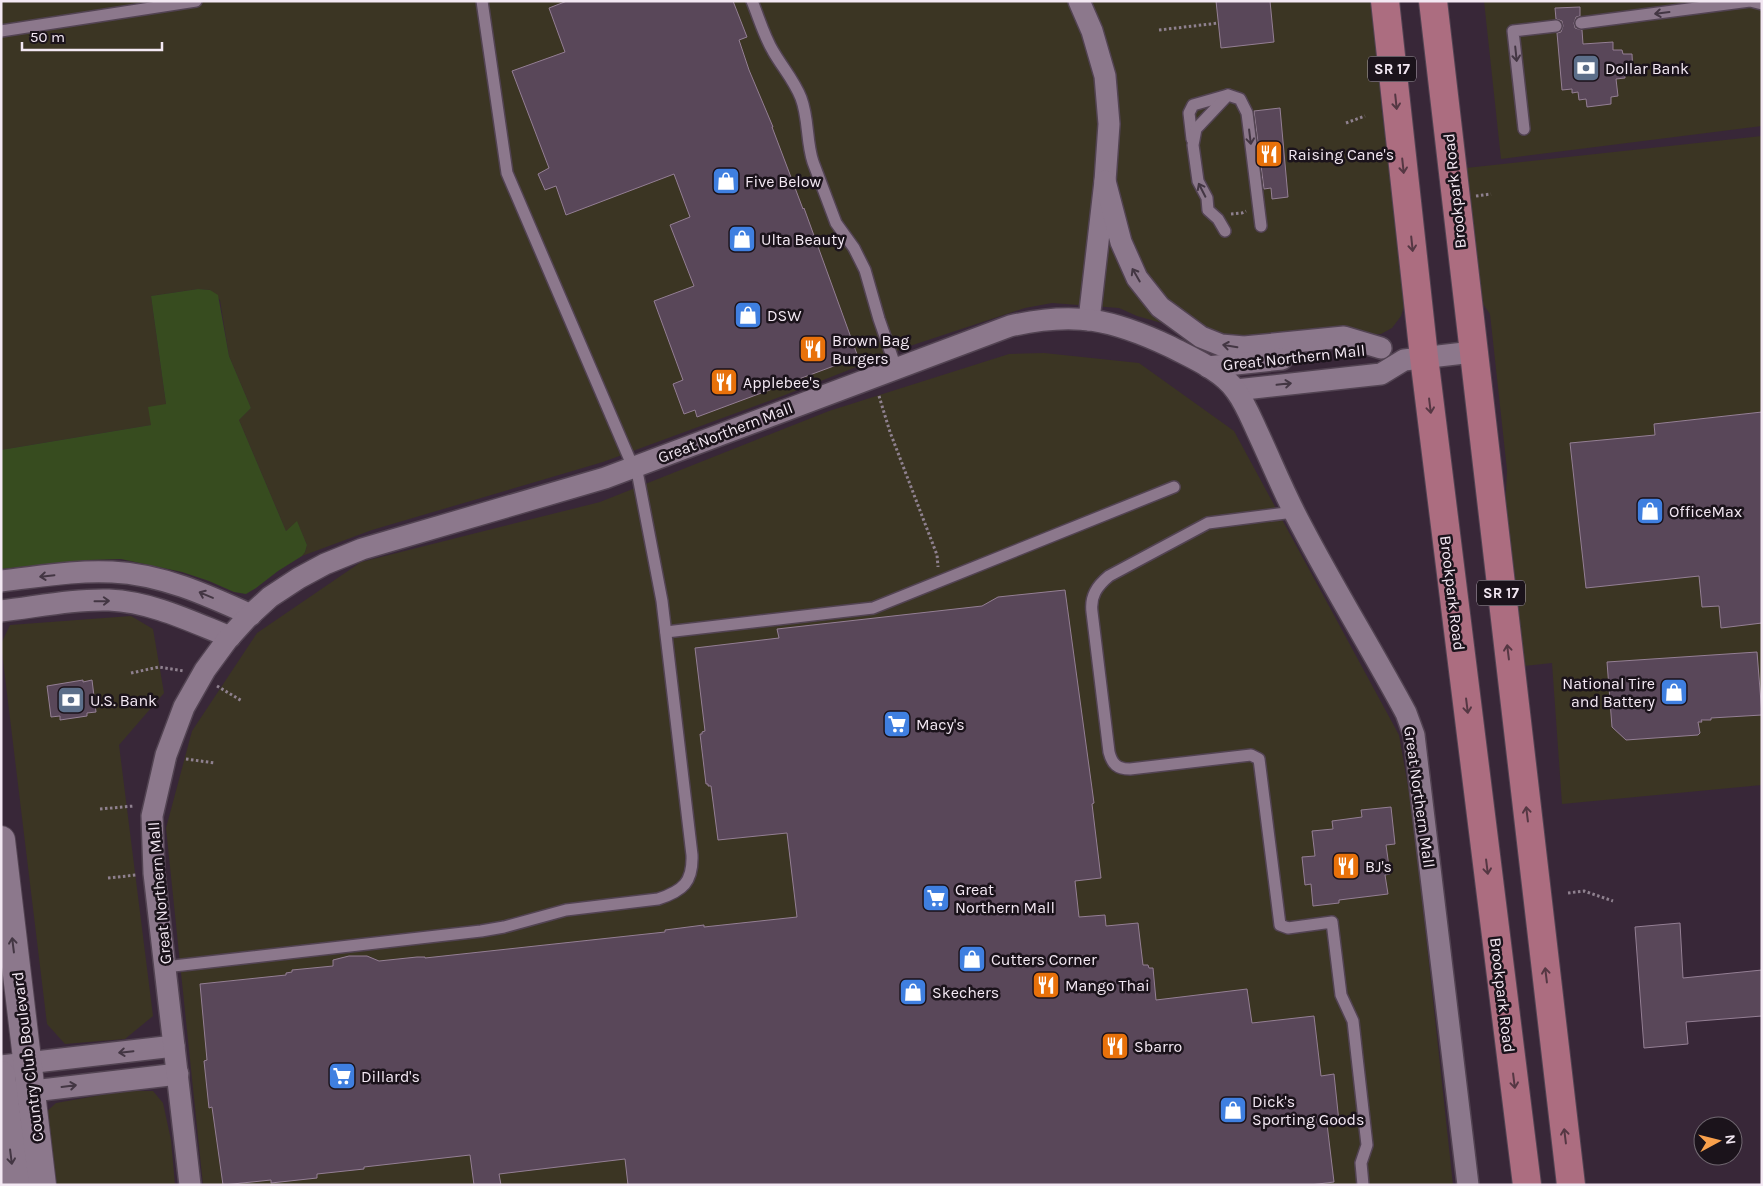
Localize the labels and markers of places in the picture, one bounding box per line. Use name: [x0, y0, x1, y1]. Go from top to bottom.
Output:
bank icon: Dollar Bank: [1571, 53, 1601, 83]
place label: Dollar Bank: [1605, 59, 1689, 78]
restaurant icon: Raising Cane's: [1254, 139, 1284, 169]
place label: Raising Cane's: [1288, 145, 1394, 164]
shop icon: Five Below: [711, 166, 741, 196]
place label: Five Below: [745, 172, 822, 191]
shop icon: Ulta Beauty: [727, 224, 757, 254]
place label: Ulta Beauty: [761, 230, 845, 249]
shop icon: DSW: [733, 300, 763, 330]
place label: DSW: [767, 306, 802, 325]
place label: Brown Bag Burgers: [832, 331, 909, 368]
restaurant icon: Brown Bag Burgers: [798, 334, 828, 364]
restaurant icon: Applebee's: [709, 367, 739, 397]
place label: Applebee's: [743, 373, 820, 392]
shop icon: OfficeMax: [1635, 496, 1665, 526]
place label: OfficeMax: [1669, 502, 1742, 521]
place label: National Tire and Battery: [1562, 674, 1656, 711]
shop icon: National Tire and Battery: [1659, 677, 1689, 707]
bank icon: U.S. Bank: [56, 685, 86, 715]
place label: U.S. Bank: [90, 691, 157, 710]
supermarket icon: Macy's: [882, 709, 912, 739]
place label: Macy's: [916, 715, 965, 734]
restaurant icon: BJ's: [1331, 851, 1361, 881]
place label: BJ's: [1365, 857, 1392, 876]
place label: Great Northern Mall: [955, 880, 1055, 917]
supermarket icon: Great Northern Mall: [921, 883, 951, 913]
shop icon: Cutters Corner: [957, 944, 987, 974]
place label: Cutters Corner: [991, 950, 1097, 969]
restaurant icon: Mango Thai: [1031, 970, 1061, 1000]
place label: Mango Thai: [1065, 976, 1150, 995]
shop icon: Skechers: [898, 977, 928, 1007]
place label: Skechers: [932, 983, 999, 1002]
restaurant icon: Sbarro: [1100, 1031, 1130, 1061]
place label: Sbarro: [1134, 1037, 1182, 1056]
supermarket icon: Dillard's: [327, 1061, 357, 1091]
place label: Dillard's: [361, 1067, 420, 1086]
place label: Dick's Sporting Goods: [1252, 1092, 1365, 1129]
shop icon: Dick's Sporting Goods: [1218, 1095, 1248, 1125]

